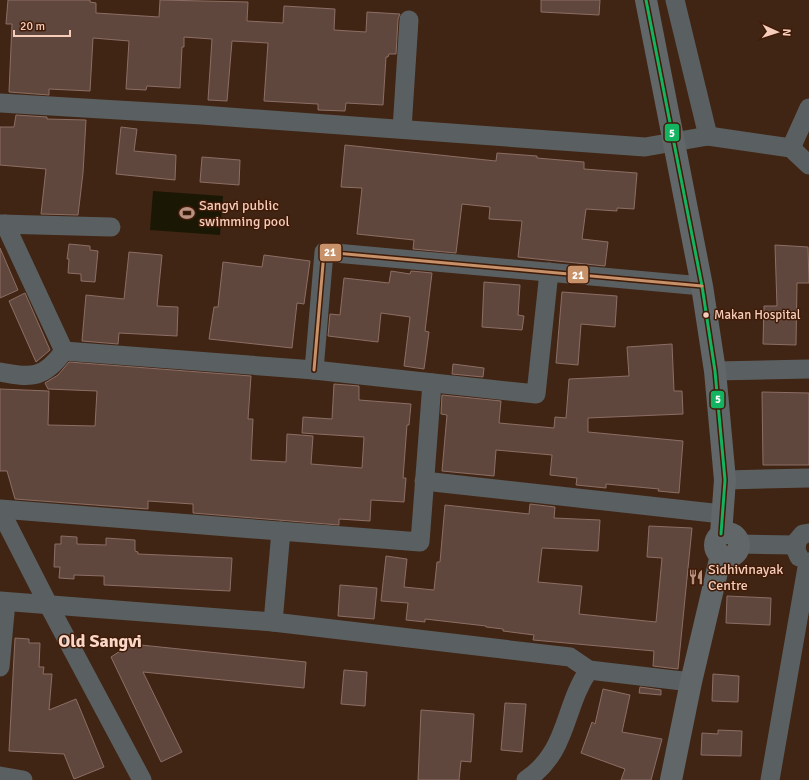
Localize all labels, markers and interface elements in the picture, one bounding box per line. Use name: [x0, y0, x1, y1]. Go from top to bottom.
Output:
scale bar: [14, 12, 70, 38]
north arrow: [757, 12, 797, 52]
text: 20 m: [20, 19, 45, 34]
text: N: [780, 28, 793, 37]
line badge: 5: [664, 123, 680, 142]
text: 5: [669, 127, 675, 140]
place label: Sangvi public swimming pool: [199, 197, 290, 230]
sports icon: Sangvi public swimming pool: [178, 204, 196, 222]
line badge: 21: [319, 243, 342, 262]
text: 21: [324, 246, 336, 259]
line badge: 21: [567, 265, 589, 284]
text: 21: [572, 269, 584, 282]
place label: Makan Hospital: [714, 307, 801, 323]
marker: Makan Hospital: [701, 310, 711, 320]
line badge: 5: [710, 390, 725, 409]
text: 5: [715, 393, 721, 406]
place label: Sidhivinayak Centre: [708, 561, 783, 594]
restaurant icon: Sidhivinayak Centre: [687, 568, 705, 586]
district label: Old Sangvi: [58, 630, 142, 652]

